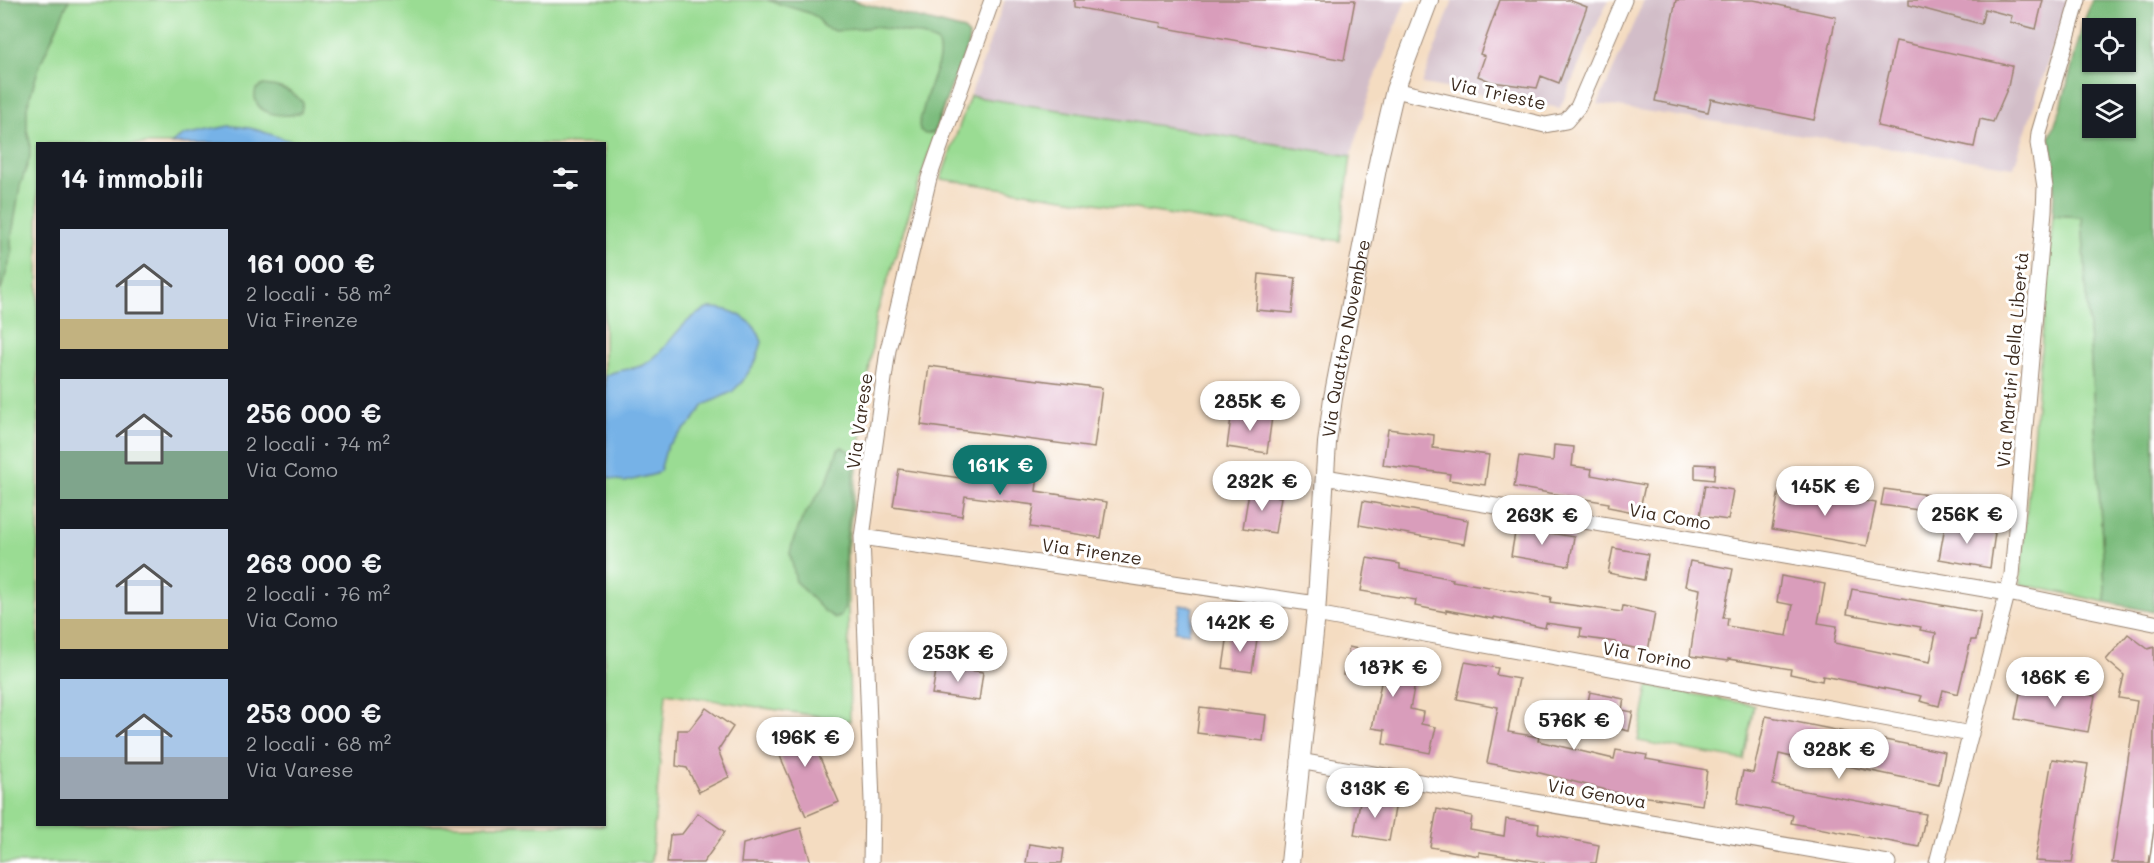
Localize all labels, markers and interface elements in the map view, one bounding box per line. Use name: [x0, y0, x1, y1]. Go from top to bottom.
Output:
map controls: [2082, 18, 2136, 138]
button: locate: [2082, 18, 2136, 72]
street label: Via Trieste: [1448, 71, 1548, 115]
button: layers: [2082, 84, 2136, 138]
text: 14 immobili: [60, 161, 204, 195]
icon: filters: [549, 162, 582, 195]
street label: Via Quattro Novembre: [1316, 237, 1375, 439]
text: 161 000 €: [246, 246, 375, 280]
street label: Via Martiri della Libertà: [1991, 251, 2033, 469]
icon: home: [108, 253, 180, 325]
text: 2 locali · 58 m²: [246, 280, 391, 306]
text: Via Firenze: [246, 306, 358, 332]
street label: Via Varese: [840, 371, 878, 471]
pin: 285K €: [1201, 381, 1299, 432]
text: 285K €: [1214, 387, 1286, 413]
text: 256 000 €: [246, 396, 381, 430]
icon: home: [108, 403, 180, 475]
text: 2 locali · 74 m²: [246, 430, 390, 456]
pin: 161K €: [951, 445, 1049, 496]
text: 161K €: [967, 451, 1033, 477]
text: Via Como: [246, 456, 338, 482]
pin: 232K €: [1213, 461, 1311, 512]
pin: 145K €: [1776, 466, 1874, 517]
text: 232K €: [1227, 467, 1297, 493]
text: 145K €: [1790, 472, 1860, 498]
pin: 256K €: [1918, 494, 2016, 545]
pin: 263K €: [1493, 495, 1591, 546]
street label: Via Como: [1627, 497, 1713, 535]
text: 256K €: [1931, 500, 2003, 526]
text: 263K €: [1506, 501, 1578, 527]
street label: Via Firenze: [1040, 532, 1144, 570]
text: 263 000 €: [246, 546, 382, 580]
icon: home: [108, 553, 180, 625]
text: 2 locali · 76 m²: [246, 580, 390, 606]
pin: 142K €: [1191, 602, 1289, 653]
text: Via Como: [246, 606, 338, 632]
text: 142K €: [1205, 608, 1275, 634]
pin: 253K €: [909, 632, 1007, 683]
street label: Via Torino: [1601, 635, 1694, 675]
text: 253K €: [922, 638, 994, 664]
pin: 187K €: [1344, 647, 1442, 698]
text: 187K €: [1359, 653, 1427, 679]
pin: 186K €: [2006, 657, 2104, 708]
text: 186K €: [2020, 663, 2090, 689]
text: 253 000 €: [246, 696, 381, 730]
pin: 576K €: [1525, 700, 1623, 751]
icon: home: [108, 703, 180, 775]
text: 576K €: [1538, 706, 1610, 732]
pin: 196K €: [756, 717, 854, 768]
text: 196K €: [770, 723, 840, 749]
pin: 328K €: [1790, 729, 1888, 780]
text: 2 locali · 68 m²: [246, 730, 391, 756]
text: 328K €: [1803, 735, 1875, 761]
text: Via Varese: [246, 756, 354, 782]
pin: 313K €: [1326, 768, 1424, 819]
street label: Via Genova: [1546, 773, 1648, 813]
text: 313K €: [1340, 774, 1410, 800]

